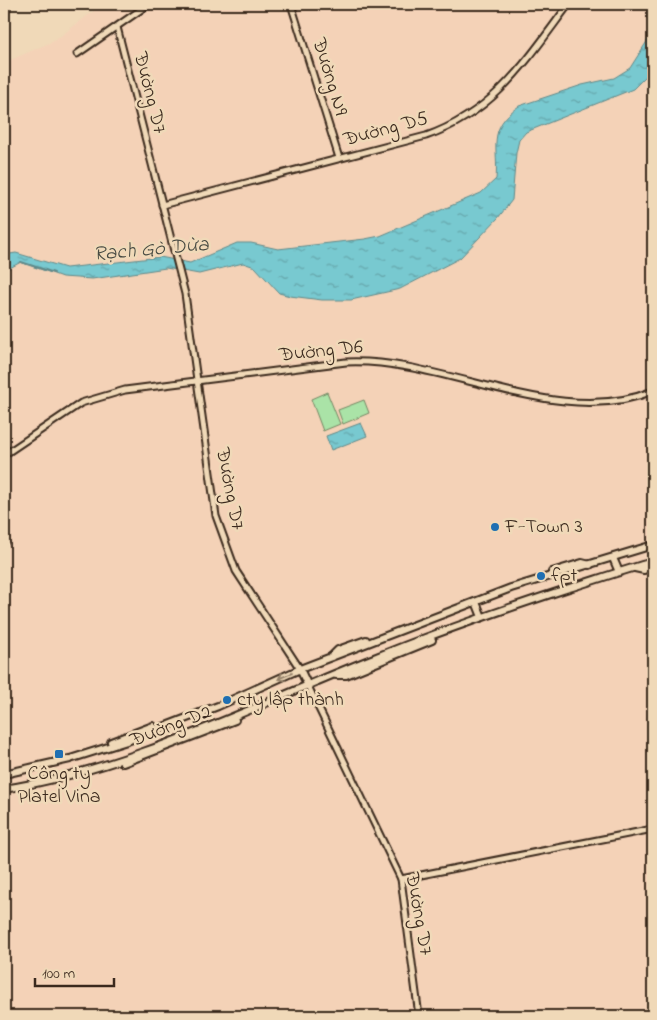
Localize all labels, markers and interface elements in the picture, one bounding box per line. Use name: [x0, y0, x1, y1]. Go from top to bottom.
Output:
street label: Đường N9: [302, 34, 355, 120]
street label: Đường D7: [124, 48, 173, 137]
street label: Đường D5: [340, 105, 432, 156]
water label: Rạch Gò Dừa: [92, 230, 211, 270]
street label: Đường D6: [277, 333, 364, 372]
street label: Đường D7: [206, 444, 251, 533]
place label: F-Town 3: [504, 513, 583, 542]
marker: F-Town 3: [489, 521, 501, 533]
place label: fpt: [551, 562, 578, 591]
marker: fpt: [535, 570, 547, 582]
one-way arrow: [278, 671, 293, 681]
place label: cty lập thành: [237, 686, 344, 715]
marker: cty lập thành: [221, 694, 233, 706]
street label: Đường D2: [125, 698, 216, 757]
marker: Công ty Platel Vina: [53, 748, 65, 760]
place label: Công ty Platel Vina: [17, 760, 101, 812]
street label: Đường D7: [395, 870, 440, 958]
scale bar: [35, 955, 114, 987]
text: 100 m: [42, 963, 75, 985]

